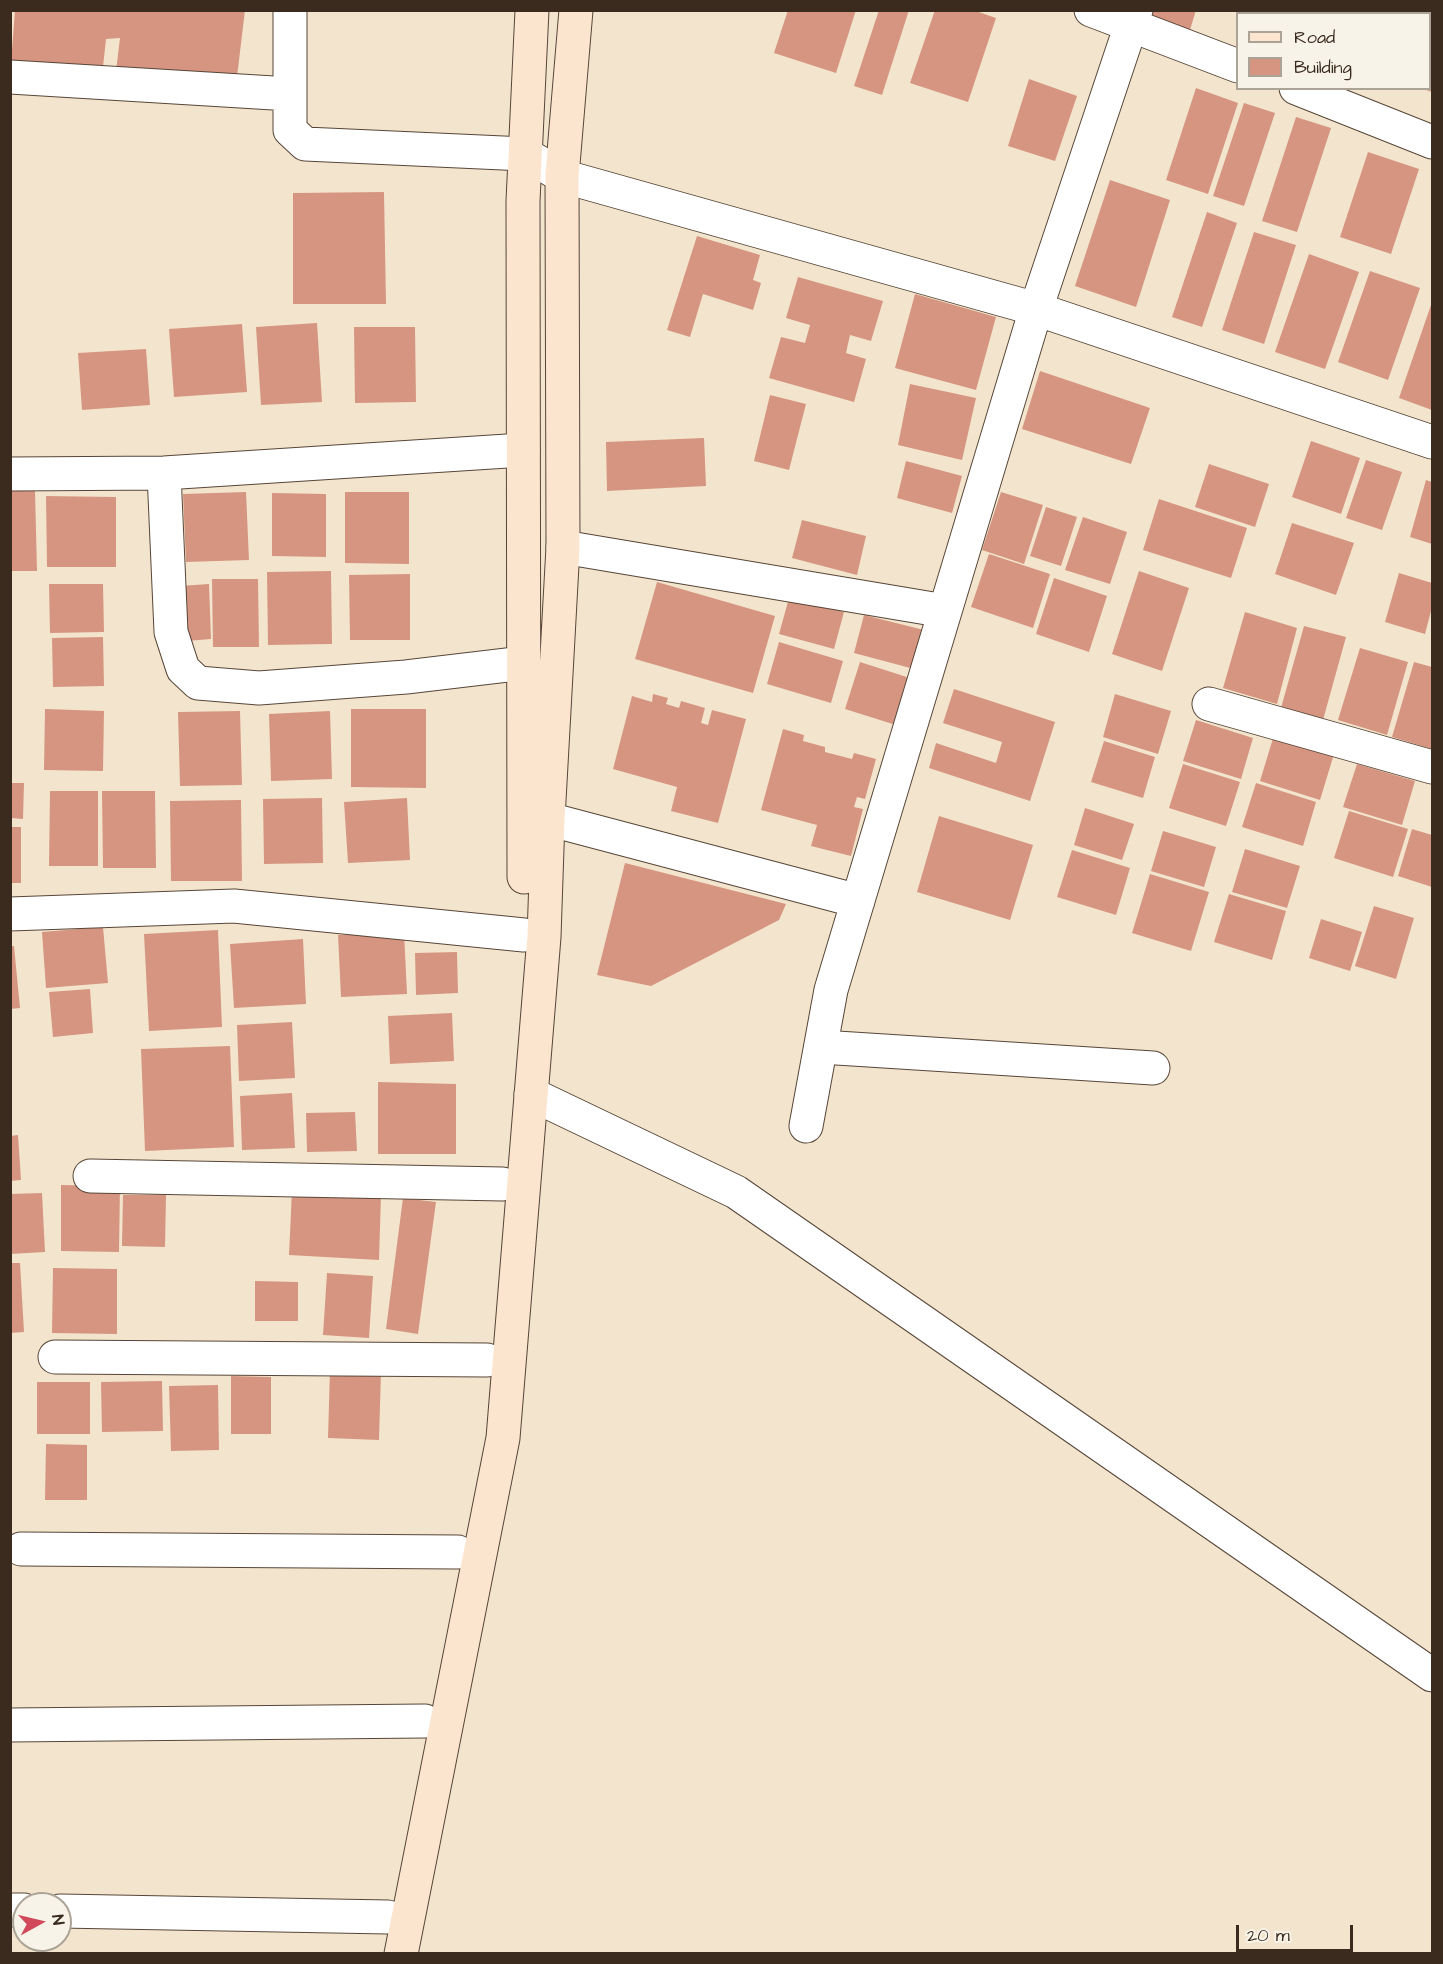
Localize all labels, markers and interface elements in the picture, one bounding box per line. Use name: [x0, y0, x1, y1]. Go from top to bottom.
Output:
legend: [1236, 12, 1431, 90]
text: Road: [1294, 25, 1335, 50]
text: Building: [1294, 55, 1352, 80]
north arrow: [12, 1892, 72, 1952]
text: N: [46, 1913, 69, 1926]
scale bar: [1239, 1913, 1356, 1951]
text: 20 m: [1247, 1923, 1290, 1948]

